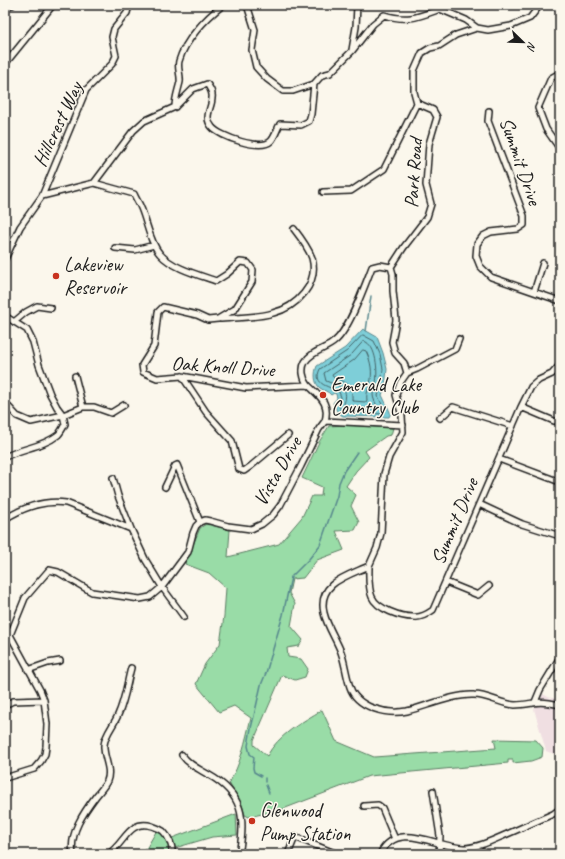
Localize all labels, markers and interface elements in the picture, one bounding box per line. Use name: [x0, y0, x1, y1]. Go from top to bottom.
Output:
north arrow: [503, 22, 543, 62]
text: N: [524, 40, 540, 54]
street label: Hillcrest Way: [27, 76, 89, 171]
street label: Summit Drive: [494, 114, 548, 210]
street label: Park Road: [399, 134, 429, 209]
place label: Lakeview Reservoir: [64, 252, 128, 300]
marker: Lakeview Reservoir: [51, 271, 61, 281]
street label: Oak Knoll Drive: [171, 350, 277, 383]
place label: Emerald Lake Country Club: [331, 372, 423, 420]
marker: Emerald Lake Country Club: [318, 390, 328, 400]
street label: Vista Drive: [248, 431, 308, 510]
street label: Summit Drive: [425, 473, 484, 568]
place label: Glenwood Pump Station: [260, 798, 351, 846]
marker: Glenwood Pump Station: [247, 816, 257, 826]

